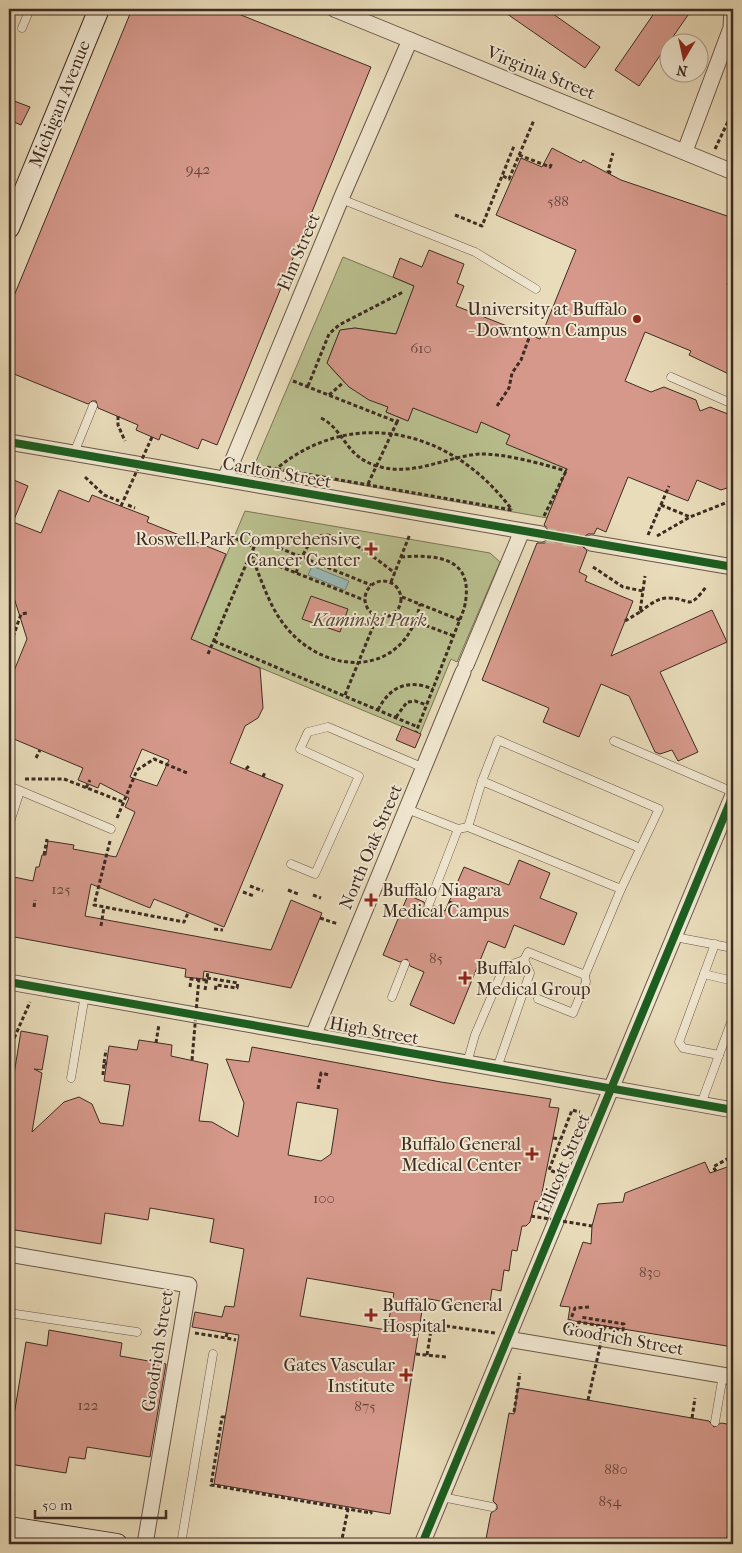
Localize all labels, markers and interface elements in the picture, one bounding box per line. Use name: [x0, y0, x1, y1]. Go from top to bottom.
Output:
north arrow: [660, 32, 710, 82]
street label: Michigan Avenue: [25, 37, 95, 171]
street label: Virginia Street: [483, 41, 599, 105]
text: N: [675, 61, 689, 80]
house number: 942: [186, 160, 210, 178]
house number: 588: [547, 192, 569, 210]
street label: Elm Street: [273, 209, 325, 294]
place label: University at Buffalo - Downtown Campus: [467, 299, 627, 341]
marker: University at Buffalo - Downtown Campus: [631, 313, 643, 325]
house number: 610: [410, 339, 432, 357]
street label: Carlton Street: [221, 453, 334, 493]
place label: Roswell Park Comprehensive Cancer Center: [135, 529, 360, 571]
marker: Roswell Park Comprehensive Cancer Center: [364, 542, 378, 556]
park label: Kaminski Park: [311, 610, 427, 631]
street label: North Oak Street: [335, 781, 407, 913]
house number: 125: [51, 880, 71, 898]
place label: Buffalo Niagara Medical Campus: [382, 880, 510, 922]
marker: Buffalo Niagara Medical Campus: [364, 893, 378, 907]
house number: 85: [429, 949, 443, 967]
place label: Buffalo Medical Group: [476, 958, 591, 1000]
marker: Buffalo Medical Group: [458, 971, 472, 985]
street label: High Street: [328, 1013, 421, 1049]
street label: Ellicott Street: [533, 1110, 595, 1218]
place label: Buffalo General Medical Center: [400, 1134, 521, 1176]
marker: Buffalo General Medical Center: [525, 1147, 539, 1161]
house number: 100: [313, 1189, 335, 1207]
house number: 830: [639, 1263, 661, 1281]
street label: Goodrich Street: [138, 1288, 178, 1413]
place label: Buffalo General Hospital: [382, 1295, 503, 1337]
marker: Buffalo General Hospital: [364, 1308, 378, 1322]
street label: Goodrich Street: [561, 1318, 686, 1360]
place label: Gates Vascular Institute: [283, 1355, 395, 1397]
marker: Gates Vascular Institute: [399, 1368, 413, 1382]
house number: 122: [78, 1396, 99, 1414]
house number: 875: [354, 1397, 376, 1415]
house number: 880: [604, 1460, 628, 1478]
scale bar: [35, 1488, 166, 1520]
house number: 854: [599, 1492, 623, 1510]
text: 50 m: [42, 1496, 73, 1514]

